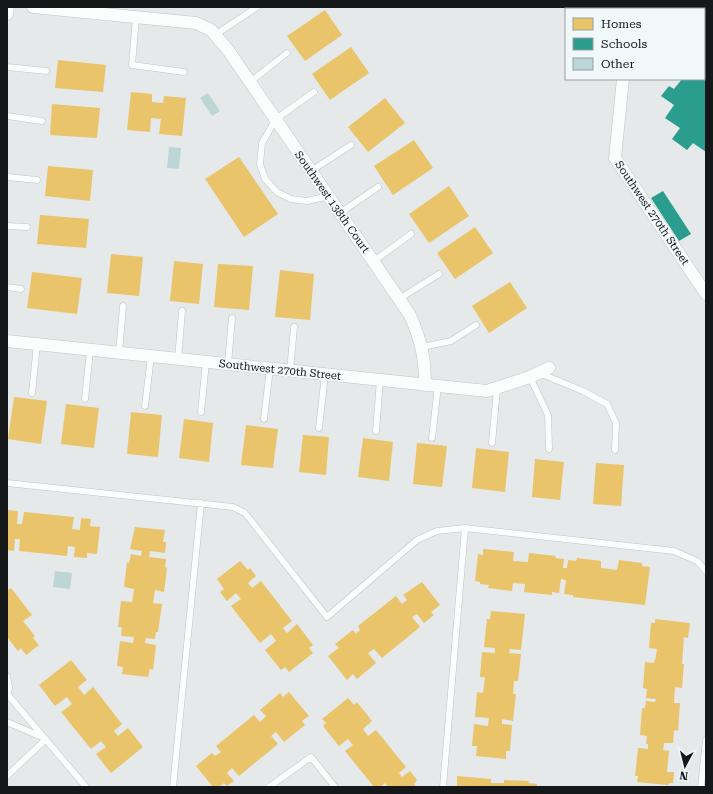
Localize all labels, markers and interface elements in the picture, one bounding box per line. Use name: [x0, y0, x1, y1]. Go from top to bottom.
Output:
legend: [565, 8, 705, 80]
text: Homes: [601, 17, 642, 31]
text: Schools: [601, 37, 648, 51]
text: Other: [601, 57, 634, 71]
street label: Southwest 138th Court: [292, 148, 372, 256]
street label: Southwest 270th Street: [612, 158, 692, 268]
street label: Southwest 270th Street: [218, 357, 342, 383]
north arrow: [665, 746, 705, 786]
text: N: [678, 768, 689, 782]

